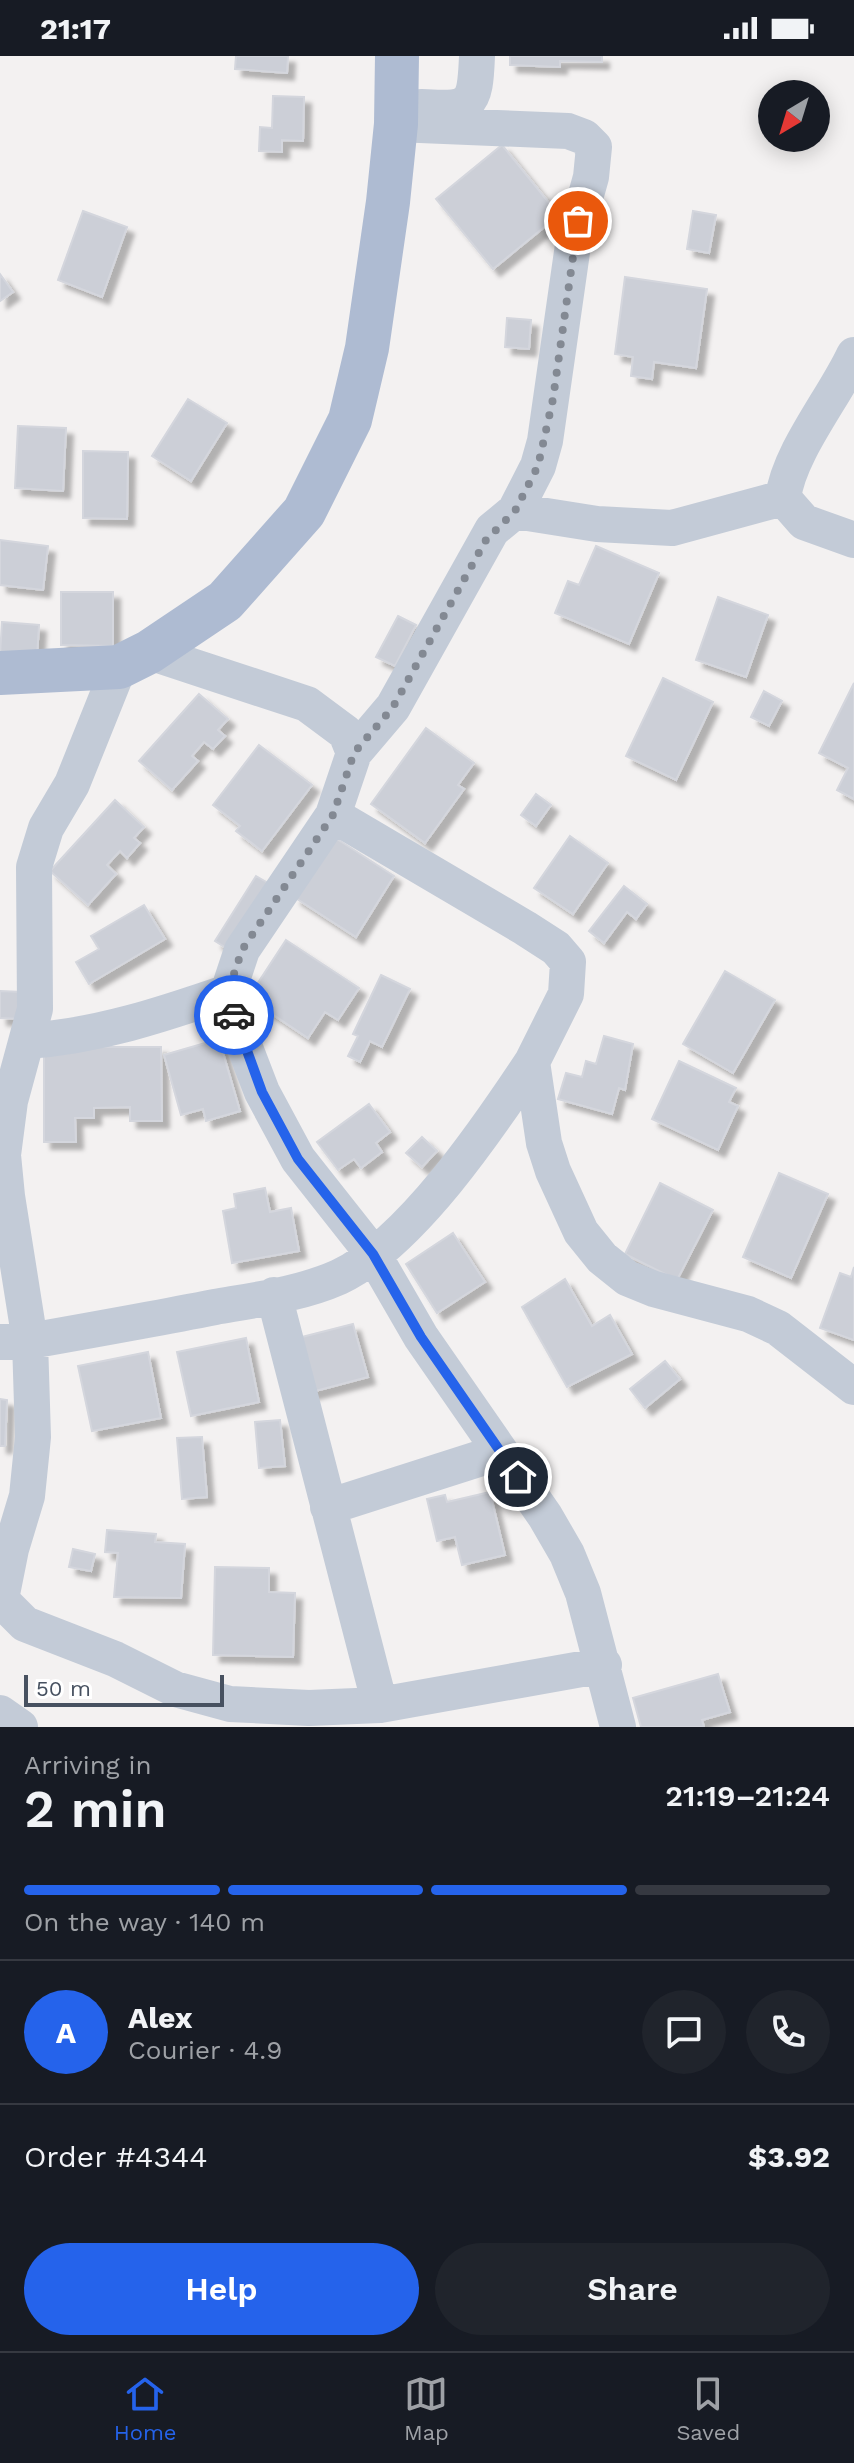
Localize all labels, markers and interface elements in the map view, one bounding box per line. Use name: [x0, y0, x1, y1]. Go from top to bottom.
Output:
text: 21:17: [40, 11, 111, 46]
north arrow: [758, 80, 830, 152]
map controls: [758, 80, 830, 152]
pin: [544, 187, 612, 255]
icon: bag: [556, 199, 600, 243]
courier: [194, 975, 274, 1055]
icon: car: [212, 993, 256, 1037]
pin: [484, 1443, 552, 1511]
icon: home: [496, 1455, 540, 1499]
scale bar: [24, 1671, 224, 1707]
text: 50 m: [36, 1676, 91, 1701]
text: Arriving in: [24, 1750, 152, 1780]
text: 21:19–21:24: [665, 1778, 830, 1813]
text: 2 min: [24, 1779, 167, 1840]
text: On the way · 140 m: [24, 1907, 265, 1937]
button: chat: [642, 1990, 726, 2074]
button: phone: [746, 1990, 830, 2074]
text: Alex: [128, 2000, 192, 2035]
text: A: [56, 2015, 76, 2050]
text: Courier · 4.9: [128, 2035, 282, 2065]
text: Order #4344: [24, 2139, 208, 2174]
text: $3.92: [748, 2139, 830, 2174]
button: Help: [24, 2243, 419, 2335]
button: Share: [435, 2243, 830, 2335]
tab: Home: [114, 2372, 177, 2445]
tab: Map: [404, 2372, 449, 2445]
tab: Saved: [676, 2372, 740, 2445]

